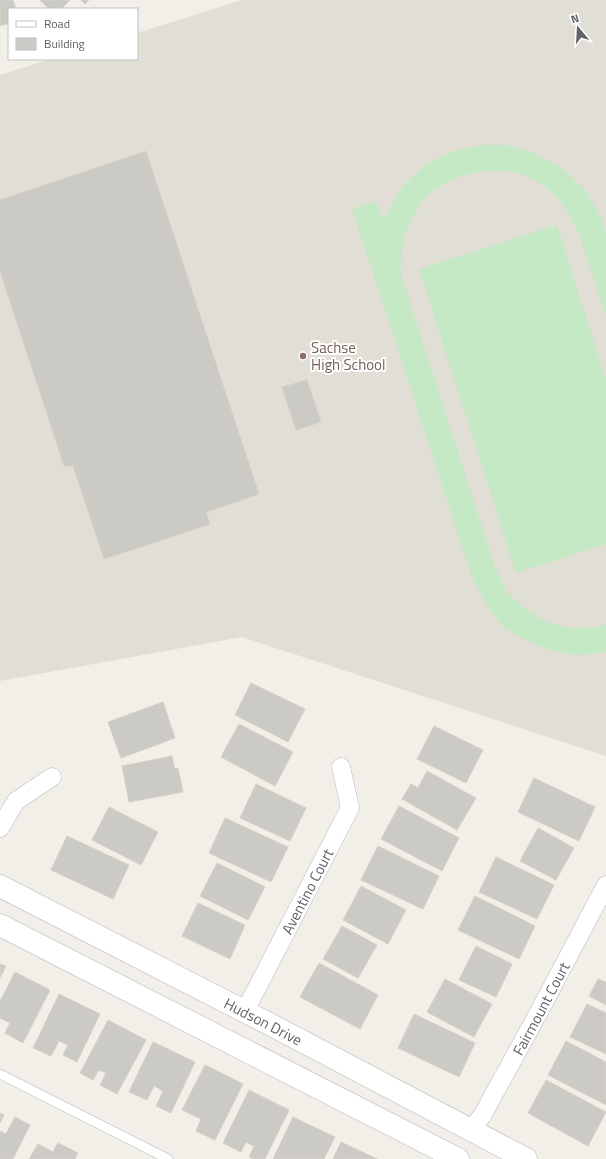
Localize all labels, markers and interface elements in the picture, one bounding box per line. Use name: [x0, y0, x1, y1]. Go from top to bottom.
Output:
legend: [8, 8, 138, 60]
north arrow: [558, 8, 598, 48]
text: N: [569, 10, 581, 27]
text: Road: [44, 14, 70, 33]
text: Building: [44, 34, 85, 53]
place label: Sachse High School: [311, 336, 386, 376]
marker: Sachse High School: [298, 351, 308, 361]
street label: Aventino Court: [275, 844, 339, 938]
street label: Fairmount Court: [506, 957, 575, 1059]
street label: Hudson Drive: [220, 991, 307, 1051]

